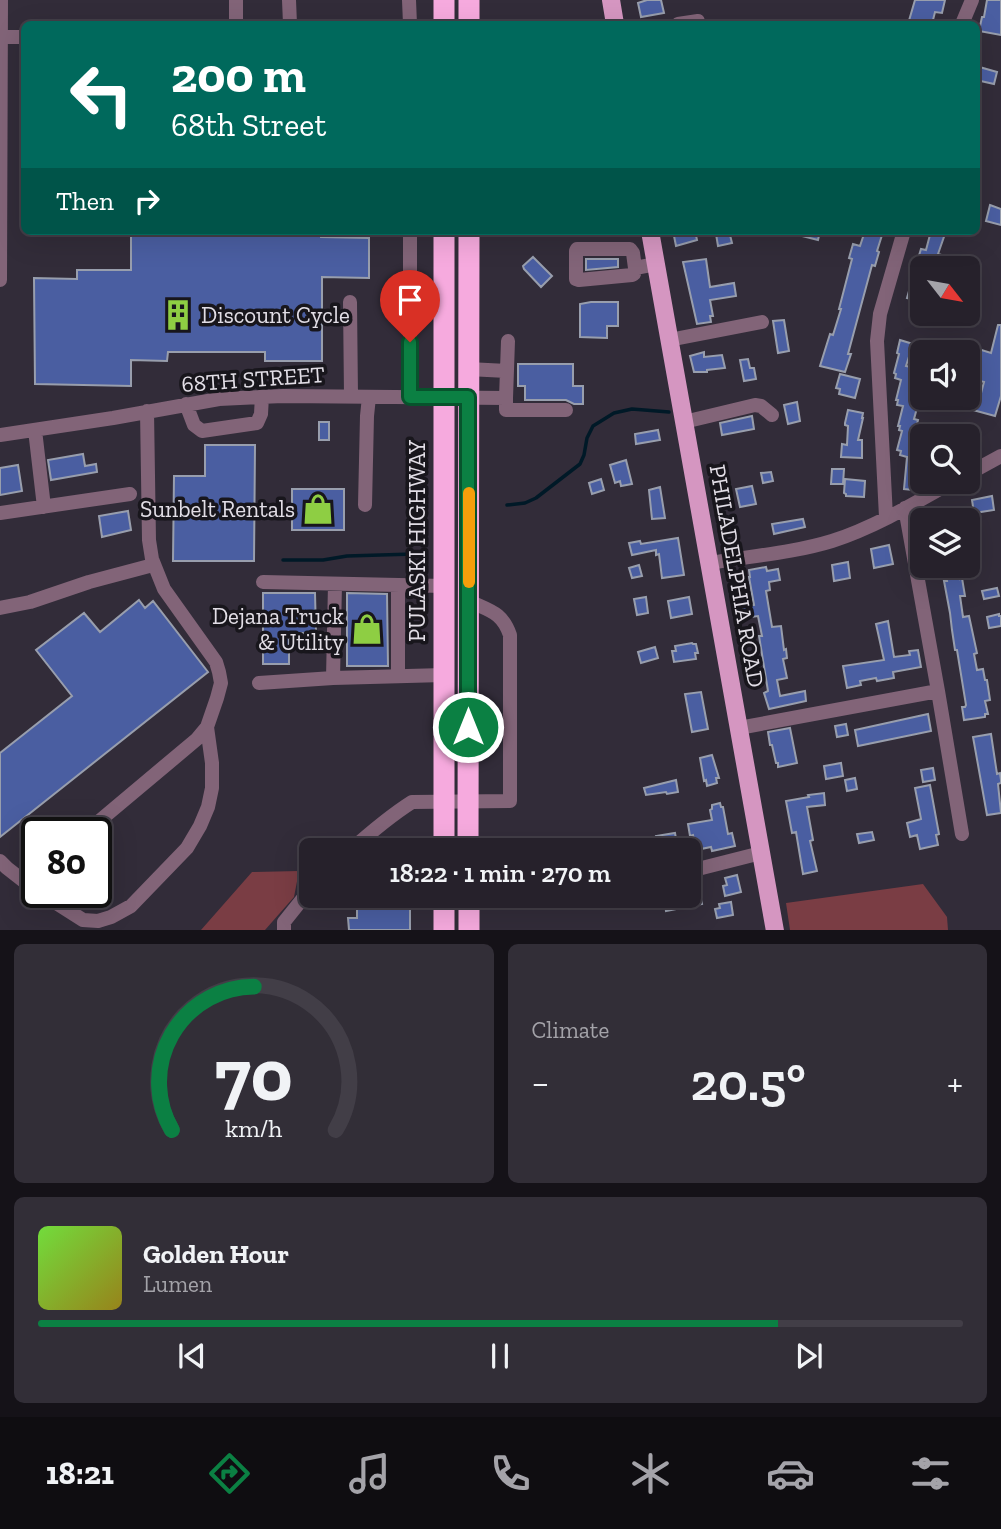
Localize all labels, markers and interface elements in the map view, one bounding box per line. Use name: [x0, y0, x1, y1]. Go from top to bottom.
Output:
text: 200 m: [171, 46, 306, 105]
icon: left: [56, 49, 147, 140]
text: 68th Street: [171, 106, 326, 144]
icon: right: [128, 182, 166, 220]
text: Then: [56, 185, 114, 217]
north arrow: [910, 256, 980, 326]
map controls: [910, 256, 980, 578]
pin: [380, 270, 440, 342]
icon: arrive: [391, 281, 429, 319]
building icon: Discount Cycle: [161, 298, 195, 332]
place label: Discount Cycle: [201, 301, 350, 329]
button: sound: [910, 340, 980, 410]
street label: 68TH STREET: [180, 360, 326, 398]
button: search: [910, 424, 980, 494]
street label: PULASKI HIGHWAY: [403, 439, 431, 642]
street label: PHILADELPHIA ROAD: [704, 462, 770, 690]
shop icon: Sunbelt Rentals: [301, 492, 335, 526]
place label: Sunbelt Rentals: [140, 495, 295, 523]
button: layers: [910, 508, 980, 578]
place label: Dejana Truck & Utility: [212, 602, 344, 656]
shop icon: Dejana Truck & Utility: [350, 612, 384, 646]
position arrow: [431, 690, 505, 764]
speed limit sign: 80: [21, 817, 112, 908]
text: 18:22 · 1 min · 270 m: [389, 857, 611, 889]
text: Climate: [532, 1016, 609, 1044]
text: 70: [215, 1031, 293, 1119]
text: 20.5°: [690, 1051, 806, 1113]
text: −: [532, 1060, 549, 1106]
text: +: [947, 1060, 963, 1106]
text: km/h: [225, 1112, 282, 1142]
text: Golden Hour: [143, 1238, 289, 1270]
text: Lumen: [143, 1270, 212, 1298]
icon: previous: [173, 1337, 211, 1375]
icon: pause: [481, 1337, 519, 1375]
icon: next: [790, 1337, 828, 1375]
icon: directions: [205, 1449, 254, 1498]
icon: music: [345, 1449, 394, 1498]
icon: phone: [486, 1449, 535, 1498]
icon: climate: [626, 1449, 675, 1498]
icon: car: [766, 1449, 815, 1498]
icon: filters: [906, 1449, 955, 1498]
text: 18:21: [46, 1454, 114, 1492]

